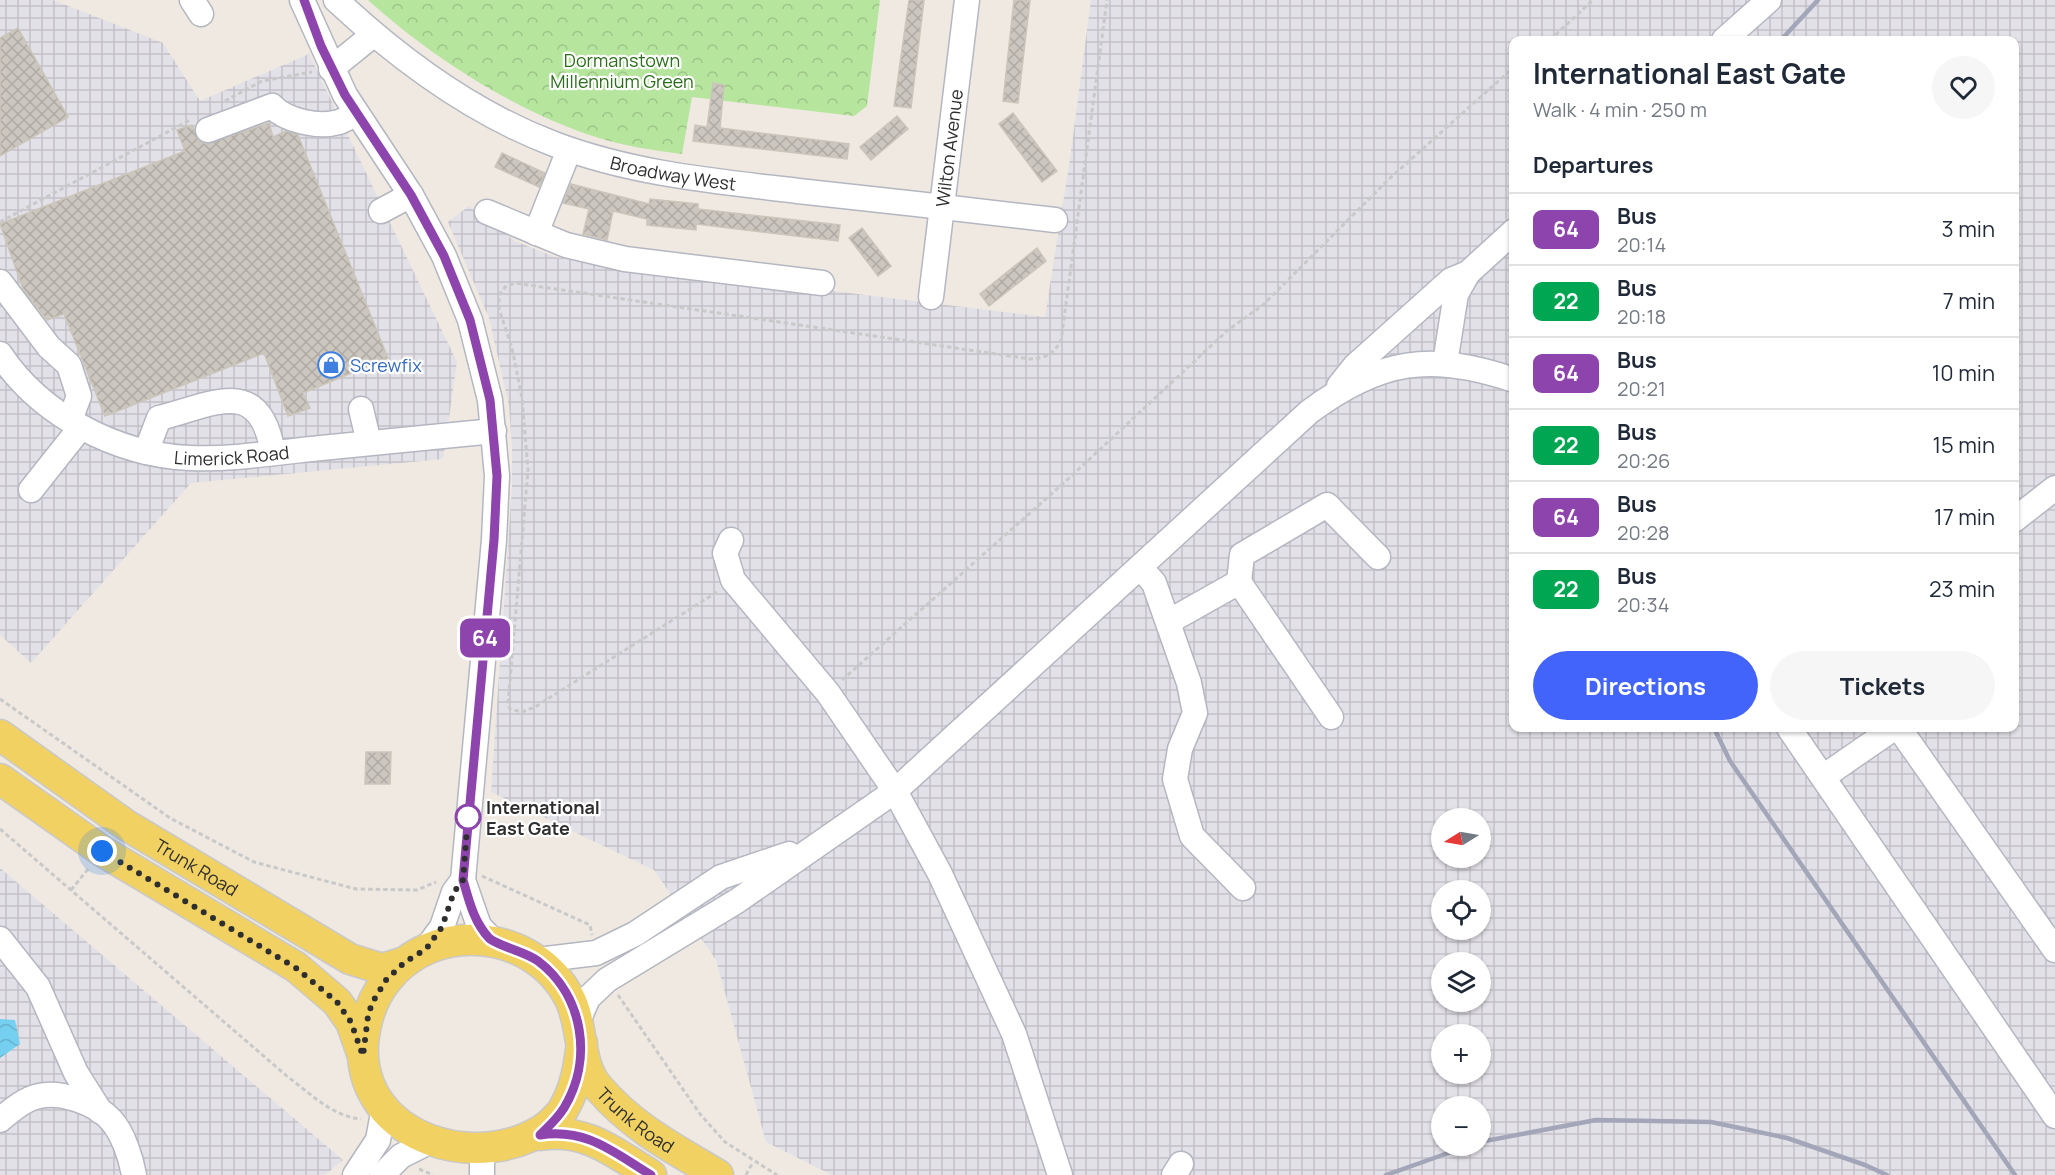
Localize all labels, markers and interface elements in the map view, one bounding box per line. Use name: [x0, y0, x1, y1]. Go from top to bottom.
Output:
park label: Dormanstown Millennium Green: [550, 48, 694, 93]
text: International East Gate: [1533, 54, 1846, 92]
button: heart: [1932, 56, 1995, 119]
street label: Wilton Avenue: [930, 88, 968, 208]
text: Walk · 4 min · 250 m: [1533, 96, 1707, 123]
street label: Broadway West: [608, 150, 738, 196]
text: Departures: [1533, 150, 1653, 180]
text: Bus: [1617, 201, 1657, 231]
text: 3 min: [1942, 214, 1995, 244]
text: 64: [1553, 215, 1579, 243]
text: 20:14: [1617, 231, 1666, 258]
text: Bus: [1617, 273, 1657, 303]
text: 7 min: [1943, 286, 1995, 316]
text: 22: [1553, 287, 1579, 315]
text: 20:18: [1617, 303, 1666, 330]
text: Bus: [1617, 345, 1657, 375]
shop icon: Screwfix: [316, 350, 346, 380]
place label: Screwfix: [350, 353, 422, 377]
text: 10 min: [1932, 358, 1995, 388]
text: 64: [1553, 359, 1579, 387]
text: 20:21: [1617, 375, 1666, 402]
text: Bus: [1617, 417, 1657, 447]
text: 15 min: [1932, 430, 1995, 460]
text: 22: [1553, 431, 1579, 459]
street label: Limerick Road: [173, 440, 290, 470]
text: 20:26: [1617, 447, 1670, 474]
text: Bus: [1617, 489, 1657, 519]
text: 17 min: [1934, 502, 1995, 532]
text: 64: [1553, 503, 1579, 531]
text: 20:28: [1617, 519, 1670, 546]
text: Bus: [1617, 561, 1657, 591]
text: 23 min: [1929, 574, 1995, 604]
text: 22: [1553, 575, 1579, 603]
text: 20:34: [1617, 591, 1669, 618]
line badge: 64: [458, 618, 512, 658]
text: 64: [472, 624, 498, 652]
button: Directions: [1533, 651, 1758, 720]
button: Tickets: [1770, 651, 1995, 720]
place label: International East Gate: [486, 795, 600, 840]
marker: International East Gate: [455, 804, 481, 830]
north arrow: [1431, 808, 1491, 868]
map controls: [1431, 808, 1491, 1156]
street label: Trunk Road: [150, 833, 243, 901]
your location: [87, 836, 117, 866]
button: locate: [1431, 880, 1491, 940]
button: layers: [1431, 952, 1491, 1012]
button: +: [1431, 1024, 1491, 1084]
street label: Trunk Road: [592, 1082, 679, 1158]
button: −: [1431, 1096, 1491, 1156]

